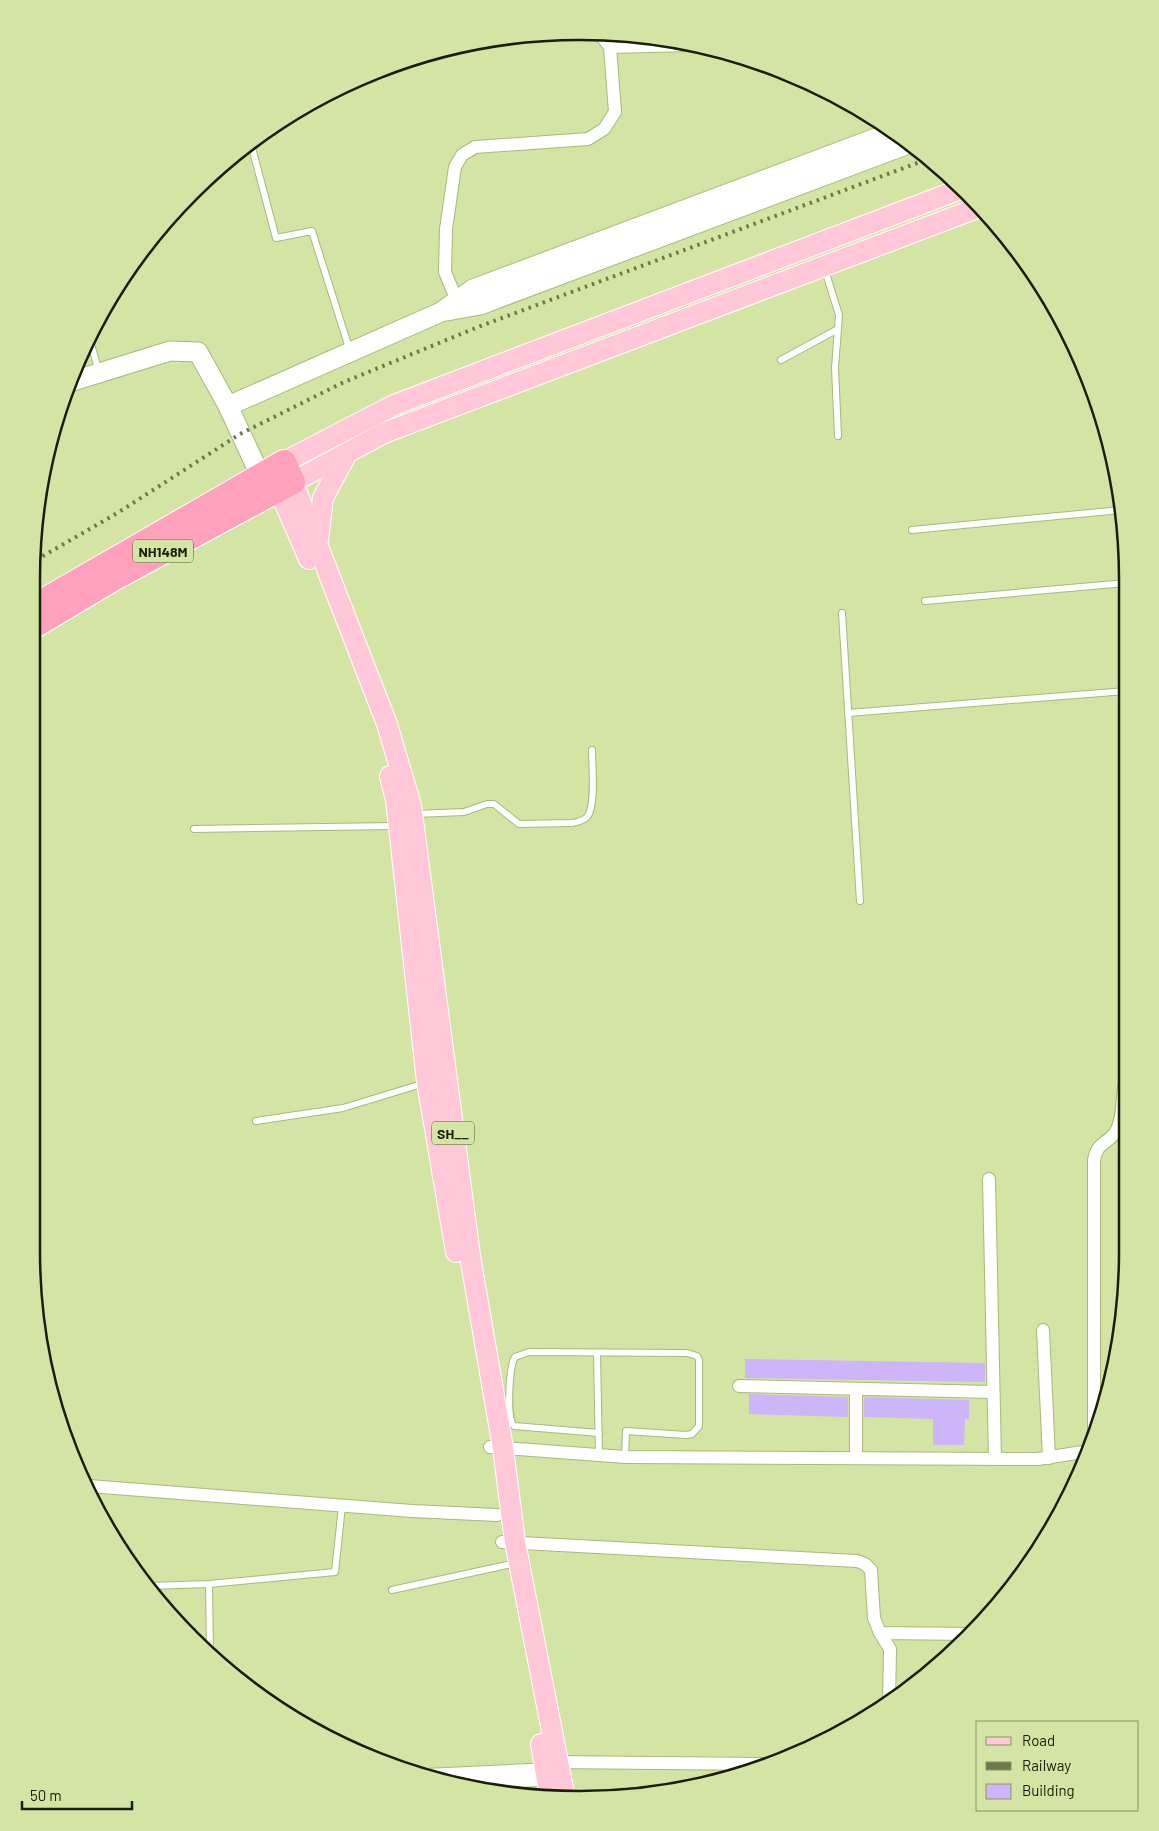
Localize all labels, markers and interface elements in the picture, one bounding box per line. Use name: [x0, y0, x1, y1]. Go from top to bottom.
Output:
road number: NH148M: [133, 540, 193, 562]
road number: SH__: [432, 1122, 474, 1144]
legend: [976, 1721, 1139, 1811]
text: Road: [1022, 1731, 1055, 1749]
text: Railway: [1022, 1756, 1071, 1774]
scale bar: [22, 1778, 132, 1810]
text: Building: [1022, 1781, 1075, 1799]
text: 50 m: [30, 1786, 62, 1804]

